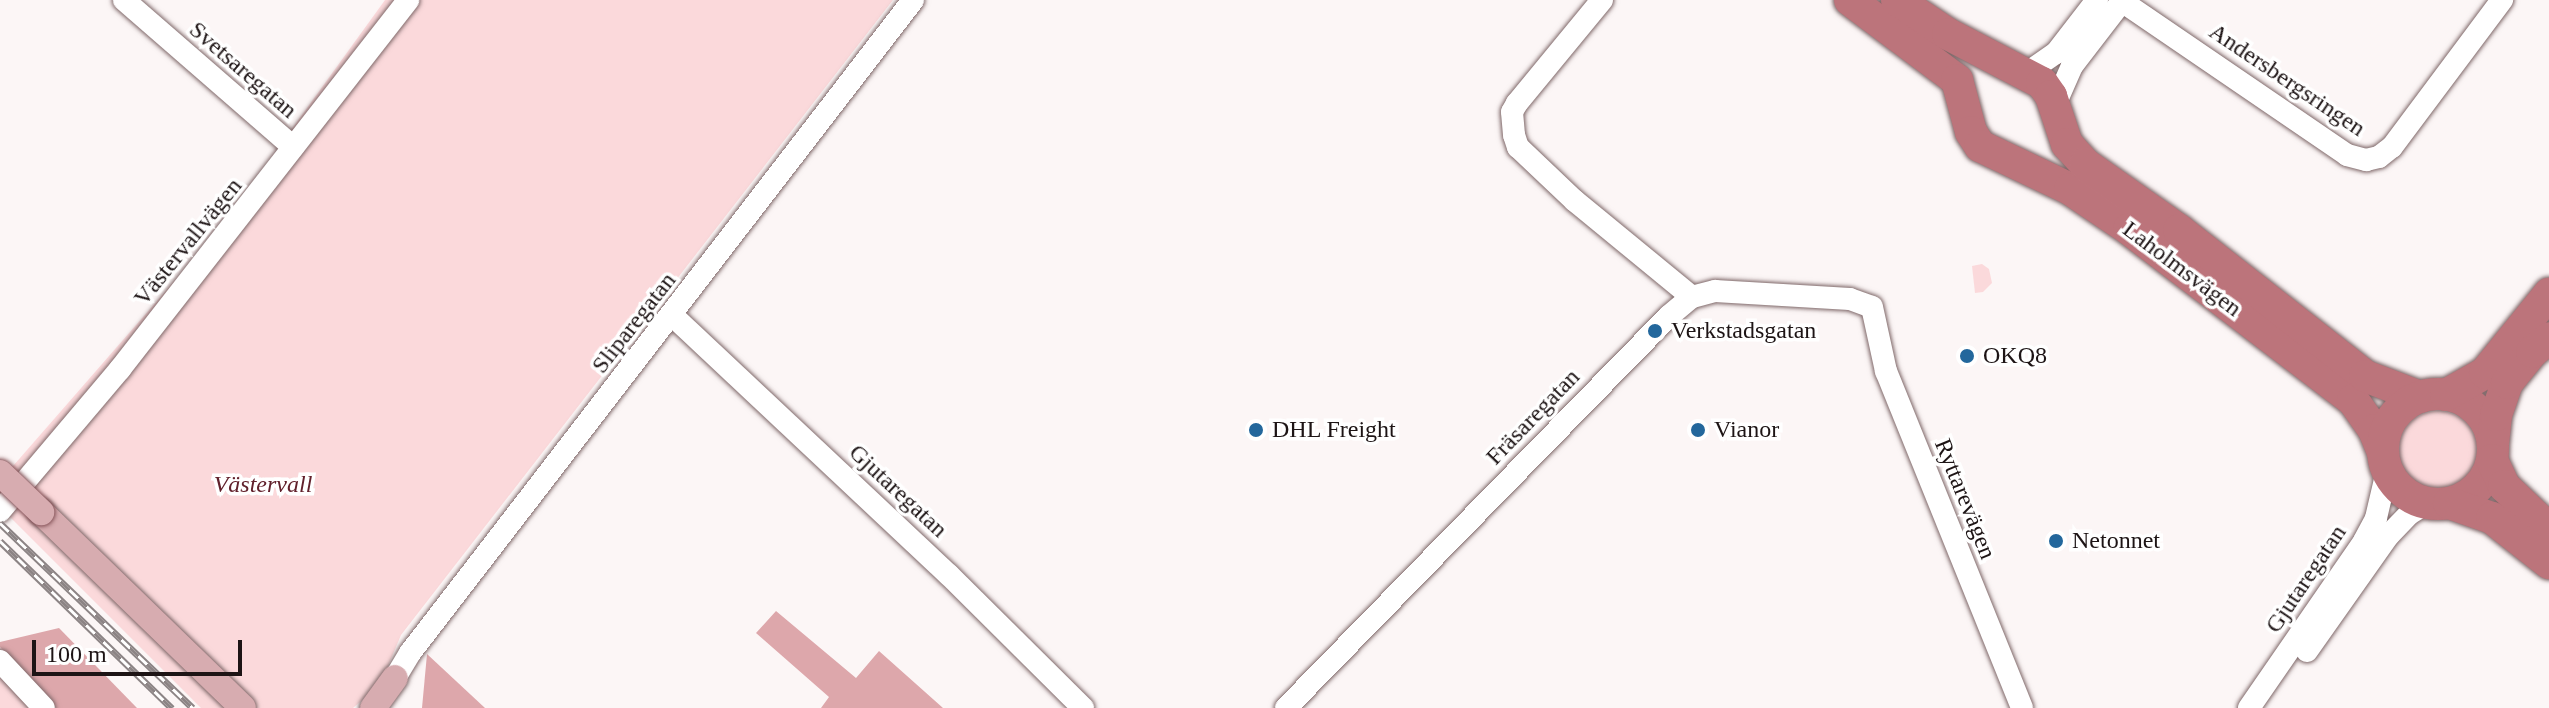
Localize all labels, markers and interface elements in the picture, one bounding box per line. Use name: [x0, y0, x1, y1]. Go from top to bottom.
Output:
street label: Svetsaregatan: [183, 15, 303, 125]
street label: Andersbergsringen: [2203, 17, 2371, 143]
street label: Västervallvägen: [128, 172, 248, 312]
street label: Laholmsvägen: [2117, 215, 2247, 323]
street label: Sliparegatan: [586, 267, 682, 379]
place label: Verkstadsgatan: [1671, 317, 1816, 345]
marker: Verkstadsgatan: [1646, 322, 1664, 340]
place label: OKQ8: [1983, 342, 2047, 370]
marker: OKQ8: [1958, 347, 1976, 365]
street label: Fräsaregatan: [1480, 363, 1586, 471]
place label: DHL Freight: [1272, 416, 1397, 444]
place label: Vianor: [1714, 416, 1779, 444]
marker: DHL Freight: [1247, 421, 1265, 439]
marker: Vianor: [1689, 421, 1707, 439]
street label: Ryttarevägen: [1928, 435, 2002, 563]
street label: Gjutaregatan: [843, 438, 953, 544]
park label: Västervall: [214, 471, 312, 499]
street label: Gjutaregatan: [2259, 520, 2353, 638]
place label: Netonnet: [2072, 527, 2160, 555]
marker: Netonnet: [2047, 532, 2065, 550]
scale bar: [36, 624, 246, 674]
text: 100 m: [46, 641, 107, 667]

